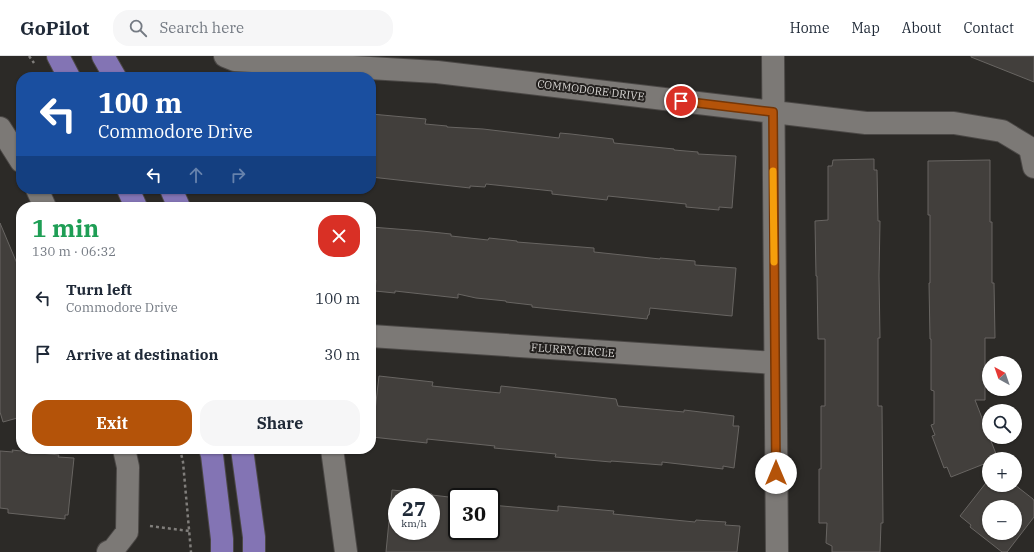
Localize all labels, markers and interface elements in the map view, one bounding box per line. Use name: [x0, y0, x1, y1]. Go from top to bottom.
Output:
search box: [113, 10, 393, 46]
text: GoPilot: [20, 16, 89, 40]
icon: search: [127, 17, 149, 39]
text: Search here: [159, 18, 244, 37]
text: Home: [790, 19, 829, 37]
text: Map: [851, 19, 880, 37]
text: About: [902, 19, 941, 37]
text: Contact: [963, 19, 1014, 37]
street label: COMMODORE DRIVE: [537, 76, 645, 104]
text: 100 m: [98, 84, 182, 121]
pin: [664, 84, 698, 118]
icon: left: [32, 88, 84, 140]
icon: arrive: [670, 90, 692, 112]
text: Commodore Drive: [98, 120, 253, 143]
icon: left: [143, 164, 165, 186]
icon: ahead: [185, 164, 207, 186]
icon: right: [227, 164, 249, 186]
text: 1 min: [32, 212, 99, 244]
button: close: [318, 215, 360, 257]
text: 130 m · 06:32: [32, 243, 116, 260]
text: Turn left: [66, 280, 132, 299]
icon: left: [32, 287, 54, 309]
text: 100 m: [315, 289, 360, 308]
text: Commodore Drive: [66, 299, 178, 316]
street label: FLURRY CIRCLE: [531, 340, 615, 360]
icon: arrive: [32, 343, 54, 365]
text: Arrive at destination: [66, 345, 218, 364]
text: 30 m: [324, 345, 360, 364]
north arrow: [982, 356, 1022, 396]
map controls: [982, 356, 1022, 540]
button: Exit: [32, 400, 192, 446]
button: Share: [200, 400, 360, 446]
button: search: [982, 404, 1022, 444]
position arrow: [755, 452, 797, 494]
button: +: [982, 452, 1022, 492]
speed limit sign: 30: [448, 488, 500, 540]
text: 27: [402, 495, 426, 522]
button: −: [982, 500, 1022, 540]
text: km/h: [401, 517, 427, 530]

